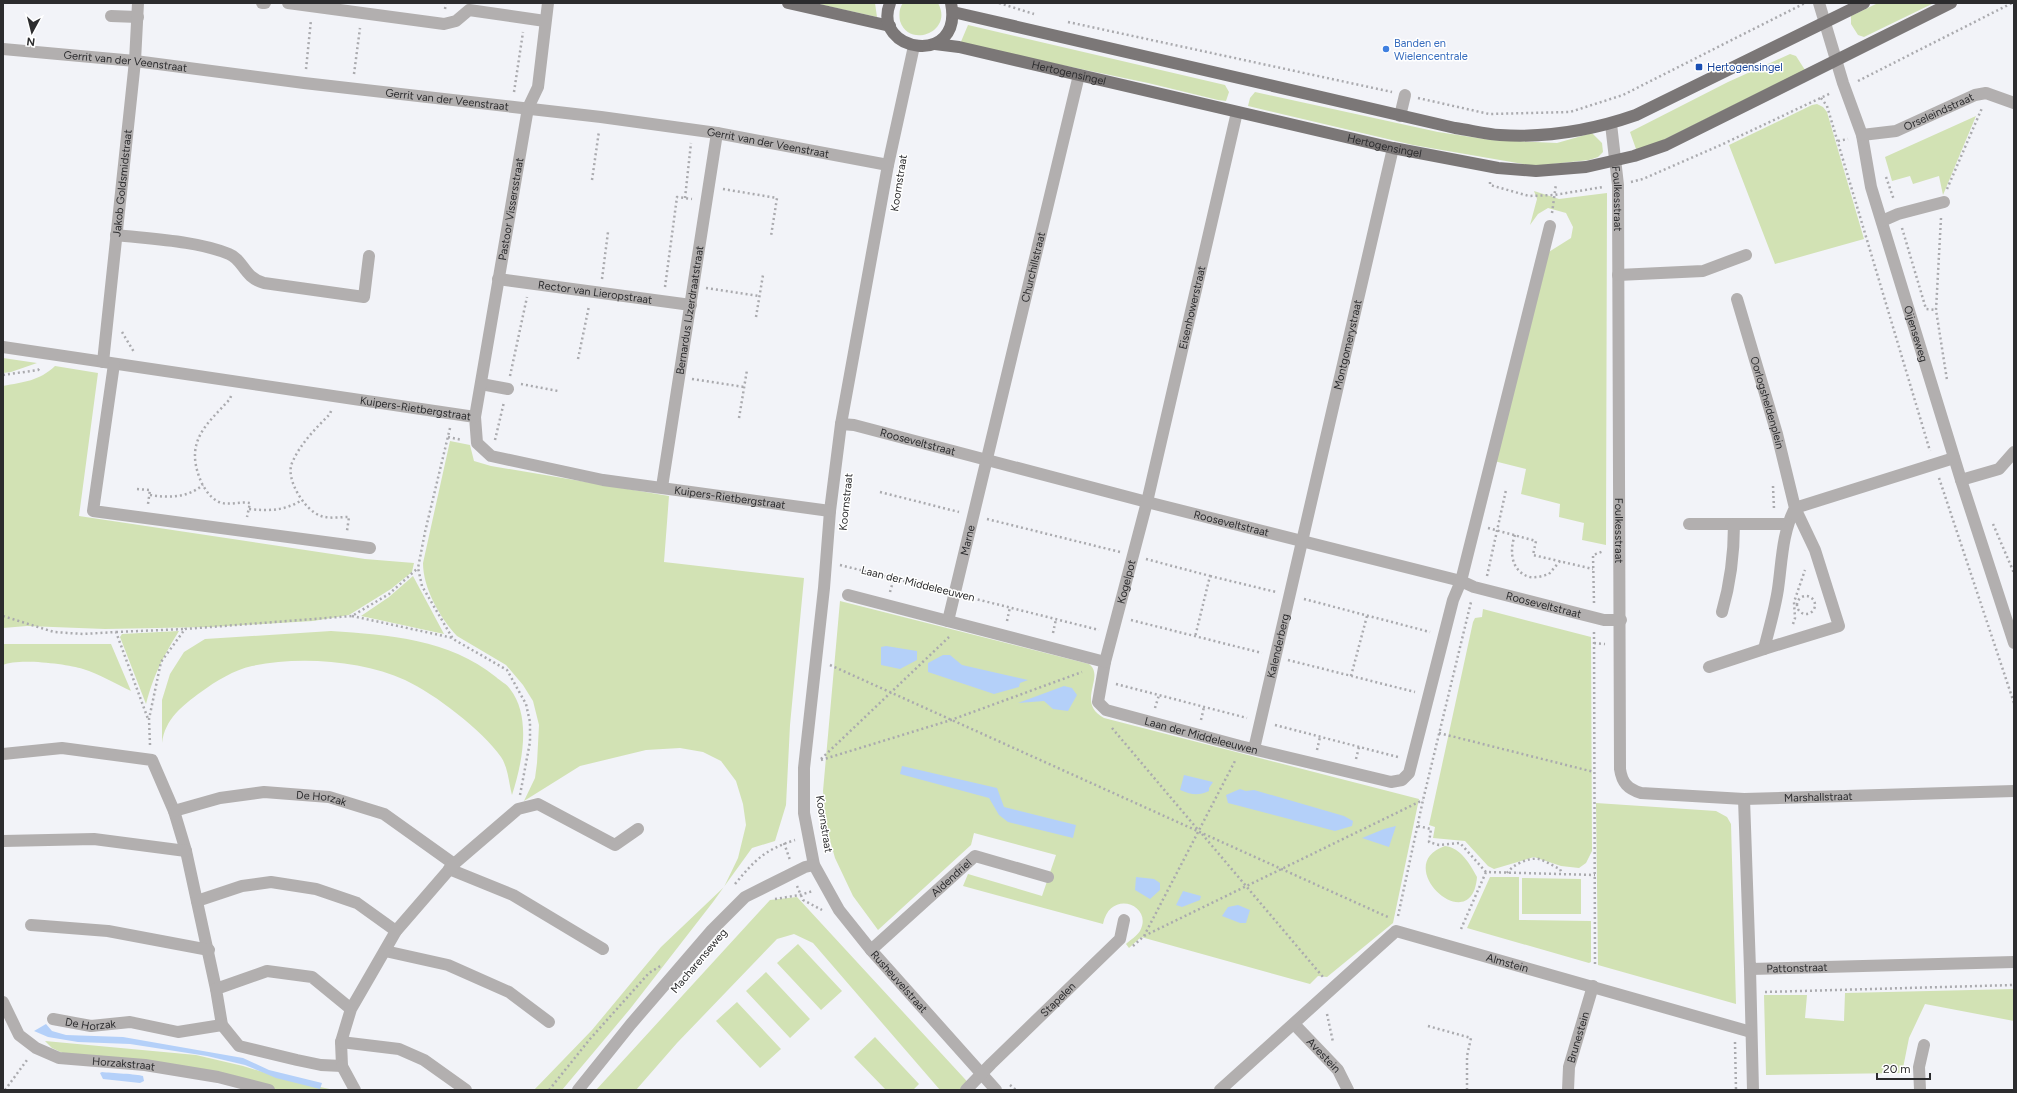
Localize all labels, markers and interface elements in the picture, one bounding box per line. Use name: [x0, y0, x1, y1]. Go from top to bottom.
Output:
north arrow: [12, 12, 52, 52]
text: N: [26, 34, 36, 48]
place label: Banden en Wielencentrale: [1394, 37, 1468, 63]
marker: Banden en Wielencentrale: [1381, 44, 1391, 54]
street label: Gerrit van der Veenstraat: [63, 48, 188, 74]
street label: Hertogensingel: [1030, 58, 1107, 88]
place label: Hertogensingel: [1707, 61, 1783, 74]
marker: Hertogensingel: [1694, 62, 1704, 72]
street label: Gerrit van der Veenstraat: [385, 86, 509, 113]
street label: Orseleindstraat: [1902, 90, 1976, 133]
street label: Gerrit van der Veenstraat: [706, 125, 830, 160]
street label: Jakob Goldsmidstraat: [110, 129, 134, 237]
street label: Hertogensingel: [1346, 131, 1423, 160]
street label: Koornstraat: [888, 154, 910, 212]
street label: Pastoor Vissersstraat: [495, 157, 526, 261]
street label: Foulkesstraat: [1609, 165, 1625, 231]
street label: Churchillstraat: [1018, 231, 1048, 304]
street label: Bernardus IJzerdraatstraat: [673, 245, 706, 375]
street label: Eisenhowerstraat: [1176, 264, 1208, 351]
street label: Rector van Lieropstraat: [537, 278, 653, 306]
street label: Montgomerystraat: [1331, 298, 1364, 391]
street label: Oijenseweg: [1901, 304, 1931, 363]
street label: Oorlogsheldenplein: [1748, 355, 1787, 450]
street label: Kuipers-Rietbergstraat: [359, 394, 472, 423]
street label: Rooseveltstraat: [879, 426, 957, 458]
street label: Koornstraat: [837, 473, 855, 531]
street label: Kuipers-Rietbergstraat: [674, 483, 786, 511]
street label: Foulkesstraat: [1613, 498, 1626, 563]
street label: Rooseveltstraat: [1192, 507, 1270, 539]
street label: Marne: [957, 524, 977, 557]
street label: Kogelpot: [1114, 558, 1138, 605]
street label: Laan der Middeleeuwen: [860, 564, 976, 604]
street label: Rooseveltstraat: [1505, 589, 1583, 621]
street label: Kalenderberg: [1264, 612, 1292, 679]
street label: Laan der Middeleeuwen: [1143, 714, 1259, 757]
street label: De Horzak: [296, 788, 349, 809]
street label: Marshallstraat: [1784, 789, 1853, 804]
street label: Koornstraat: [813, 795, 835, 853]
street label: Aldendriel: [928, 856, 974, 899]
street label: Macharenseweg: [668, 926, 730, 996]
street label: Rusheuvelstraat: [868, 948, 930, 1015]
street label: Almstein: [1485, 951, 1530, 975]
street label: Pattonstraat: [1766, 960, 1828, 975]
street label: Stapelen: [1038, 979, 1078, 1019]
street label: Brunestein: [1564, 1010, 1592, 1064]
street label: De Horzak: [64, 1015, 117, 1033]
street label: Avestein: [1304, 1035, 1343, 1075]
street label: Horzakstraat: [92, 1054, 156, 1073]
scale bar: [1877, 1055, 1930, 1081]
text: 20 m: [1883, 1062, 1911, 1076]

